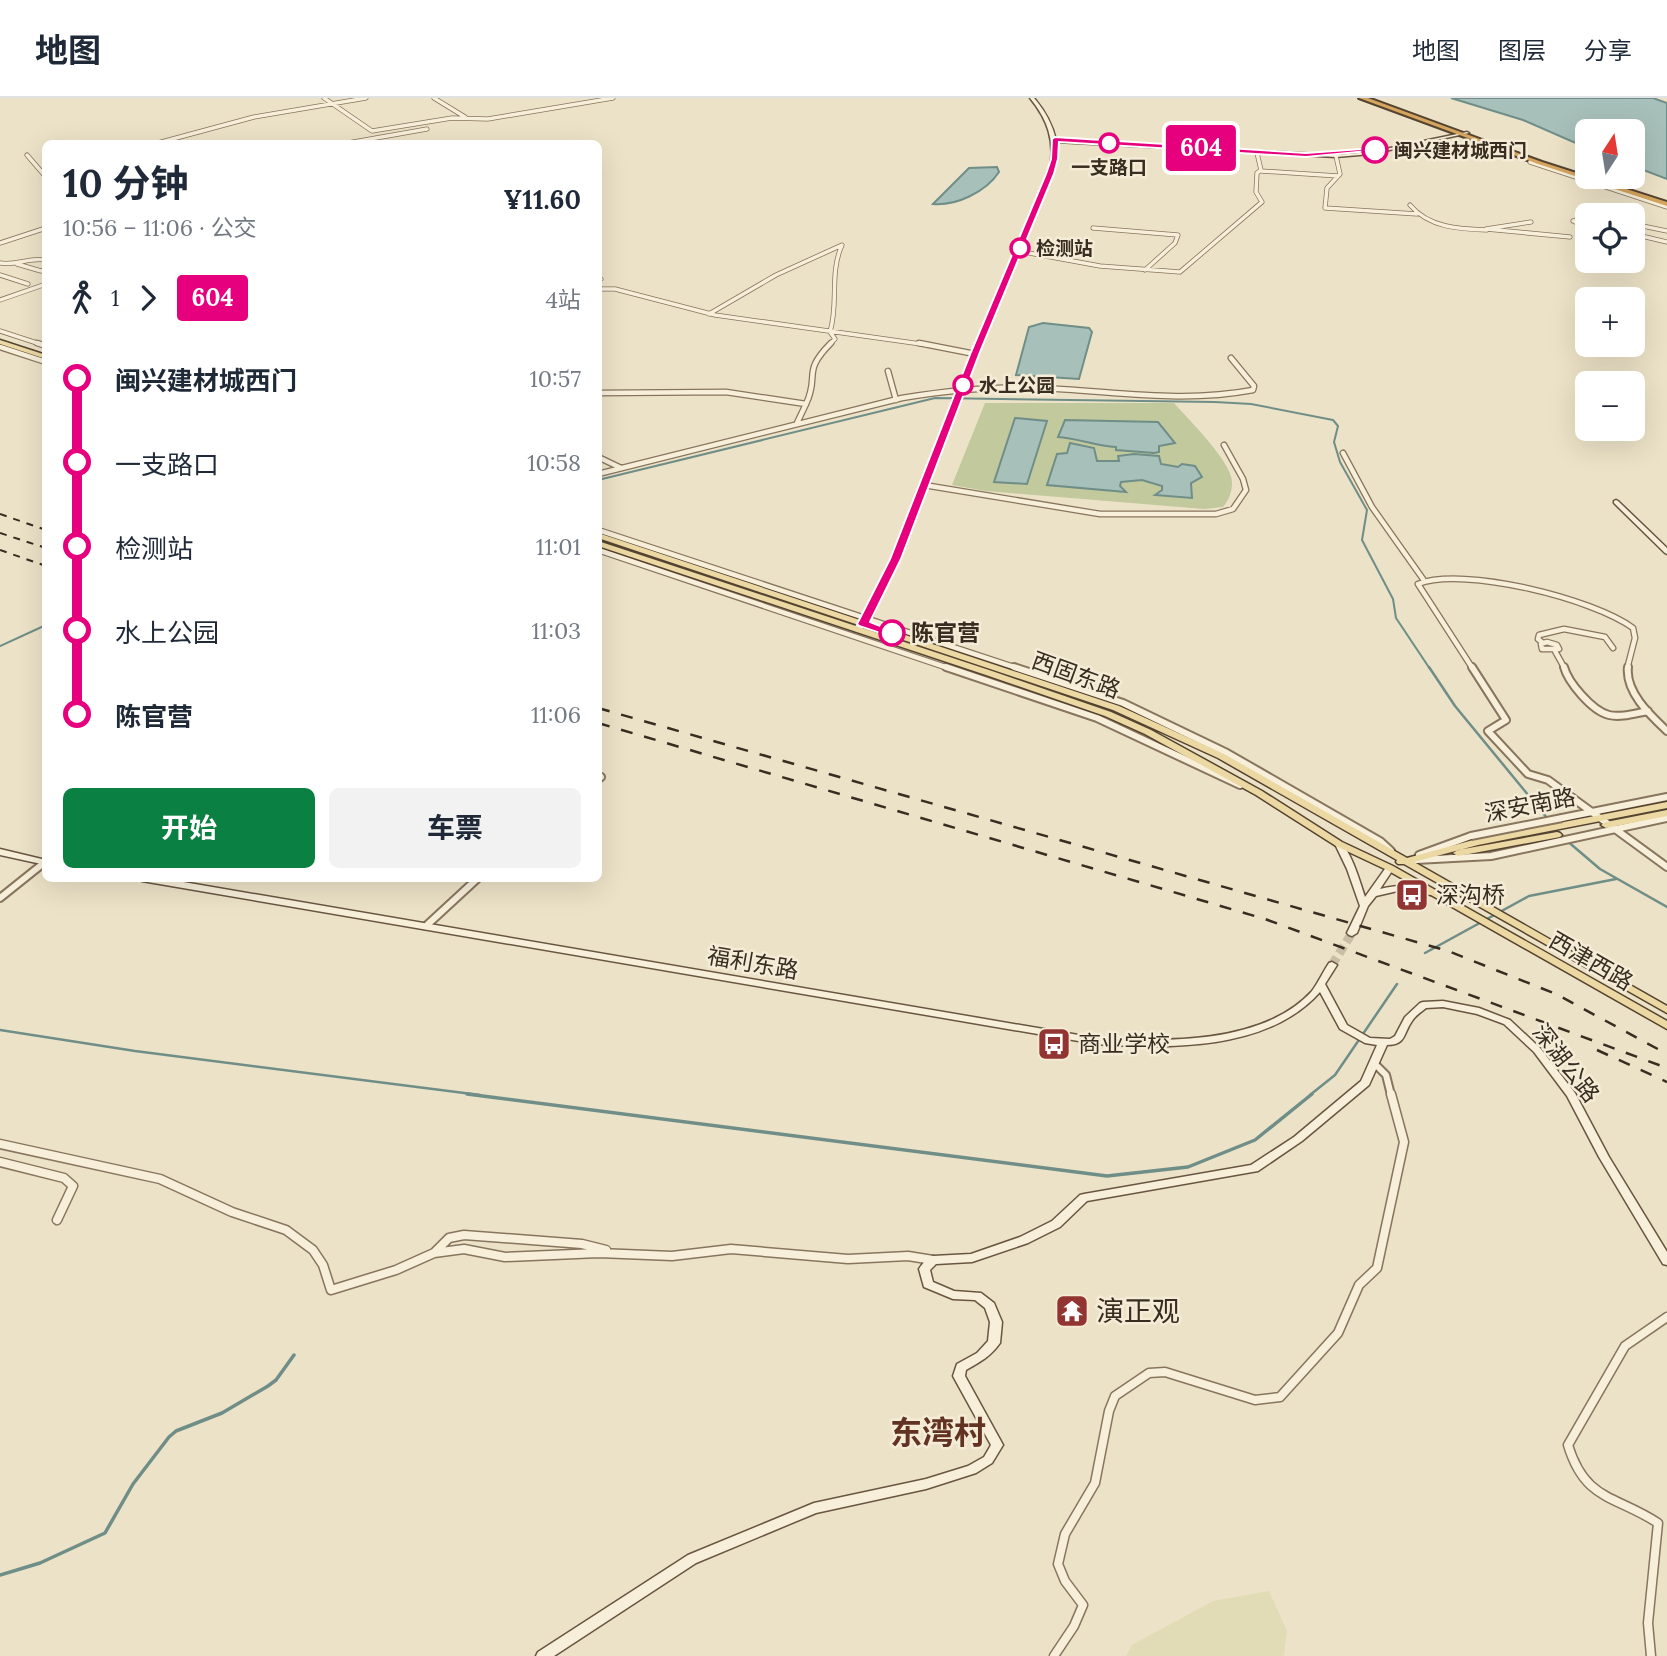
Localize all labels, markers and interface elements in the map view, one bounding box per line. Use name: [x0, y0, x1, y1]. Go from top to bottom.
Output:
text: 地图: [35, 29, 101, 71]
text: 地图: [1412, 35, 1460, 66]
text: 图层: [1498, 35, 1546, 66]
text: 分享: [1584, 35, 1632, 66]
north arrow: [1575, 119, 1645, 189]
map controls: [1575, 119, 1645, 441]
line badge: 604: [1161, 125, 1241, 171]
text: 604: [1180, 132, 1222, 163]
marker: 一支路口: [1099, 133, 1119, 153]
marker: 闽兴建材城西门: [1362, 137, 1388, 163]
place label: 闽兴建材城西门: [1394, 138, 1527, 162]
place label: 一支路口: [1071, 155, 1147, 179]
text: 10 分钟: [63, 159, 189, 207]
text: ¥11.60: [504, 183, 581, 216]
button: locate: [1575, 203, 1645, 273]
text: 10:56 – 11:06 · 公交: [63, 213, 257, 242]
place label: 检测站: [1036, 236, 1093, 260]
marker: 检测站: [1010, 238, 1030, 258]
icon: walk: [63, 279, 101, 317]
icon: forward: [129, 279, 167, 317]
text: 604: [191, 282, 234, 313]
text: 1: [111, 283, 119, 312]
text: 4站: [546, 285, 581, 314]
button: +: [1575, 287, 1645, 357]
text: 闽兴建材城西门: [115, 364, 297, 397]
text: 10:57: [529, 364, 581, 393]
button: −: [1575, 371, 1645, 441]
place label: 水上公园: [979, 373, 1055, 397]
marker: 水上公园: [953, 375, 973, 395]
text: 一支路口: [115, 448, 219, 481]
text: 10:58: [527, 448, 581, 477]
text: 检测站: [115, 532, 193, 565]
text: 11:01: [536, 532, 581, 561]
text: 水上公园: [115, 616, 219, 649]
text: 11:03: [531, 616, 581, 645]
place label: 陈官营: [911, 618, 980, 647]
marker: 陈官营: [879, 620, 905, 646]
street label: 西固东路: [1028, 645, 1124, 704]
text: 陈官营: [115, 700, 193, 733]
text: 11:06: [531, 700, 581, 729]
street label: 深安南路: [1482, 781, 1578, 828]
button: 开始: [63, 788, 315, 868]
button: 车票: [329, 788, 581, 868]
bus stop icon: 深沟桥: [1393, 876, 1431, 914]
place label: 深沟桥: [1436, 880, 1505, 909]
street label: 西津西路: [1544, 925, 1638, 996]
street label: 福利东路: [705, 940, 801, 985]
street label: 深湖公路: [1527, 1018, 1606, 1108]
bus stop icon: 商业学校: [1035, 1025, 1073, 1063]
place label: 商业学校: [1078, 1029, 1170, 1058]
temple icon: 演正观: [1053, 1292, 1091, 1330]
place label: 演正观: [1096, 1293, 1180, 1329]
district label: 东湾村: [890, 1412, 986, 1453]

